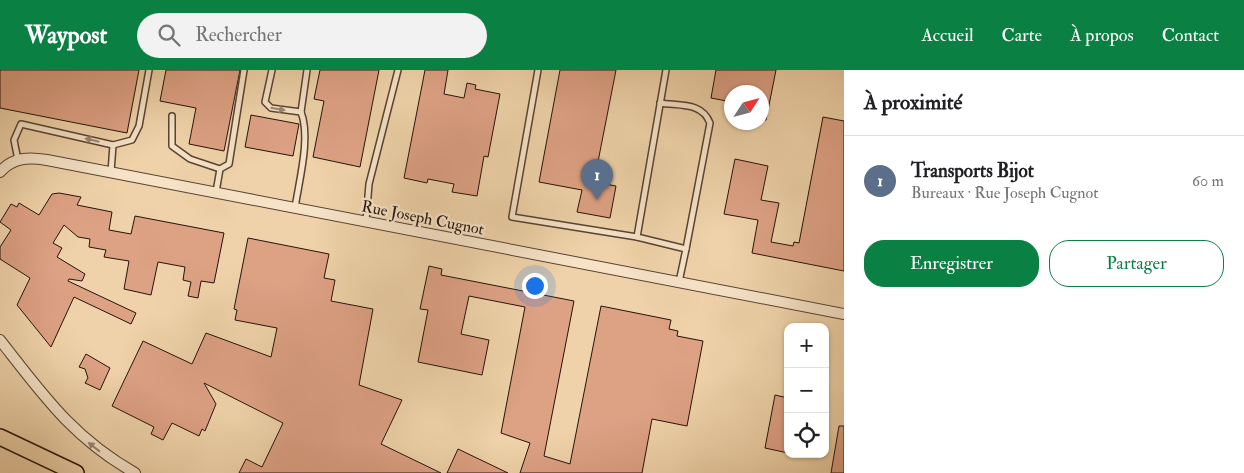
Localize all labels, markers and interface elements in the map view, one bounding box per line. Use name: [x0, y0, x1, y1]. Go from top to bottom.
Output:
search box: [137, 13, 487, 58]
text: Waypost: [25, 20, 107, 51]
icon: search: [155, 21, 183, 49]
text: Rechercher: [195, 23, 282, 47]
text: Accueil: [921, 24, 974, 47]
text: Carte: [1002, 24, 1042, 47]
text: À propos: [1070, 24, 1134, 47]
text: Contact: [1162, 24, 1219, 47]
north arrow: [724, 85, 769, 130]
text: À proximité: [864, 89, 962, 116]
one-way arrow: [271, 105, 287, 113]
one-way arrow: [84, 136, 100, 144]
pin: 1: [581, 159, 613, 200]
text: Transports Bijot: [911, 159, 1034, 183]
text: 1: [877, 171, 883, 191]
text: 60 m: [1192, 171, 1224, 191]
text: Bureaux · Rue Joseph Cugnot: [911, 183, 1098, 203]
street label: Rue Joseph Cugnot: [360, 196, 486, 241]
button: Enregistrer: [864, 240, 1039, 287]
button: Partager: [1049, 240, 1224, 287]
your location: [522, 273, 548, 299]
map controls: [784, 323, 829, 458]
button: +: [784, 323, 829, 368]
button: −: [784, 368, 829, 413]
button: locate: [784, 413, 829, 458]
one-way arrow: [88, 441, 101, 452]

